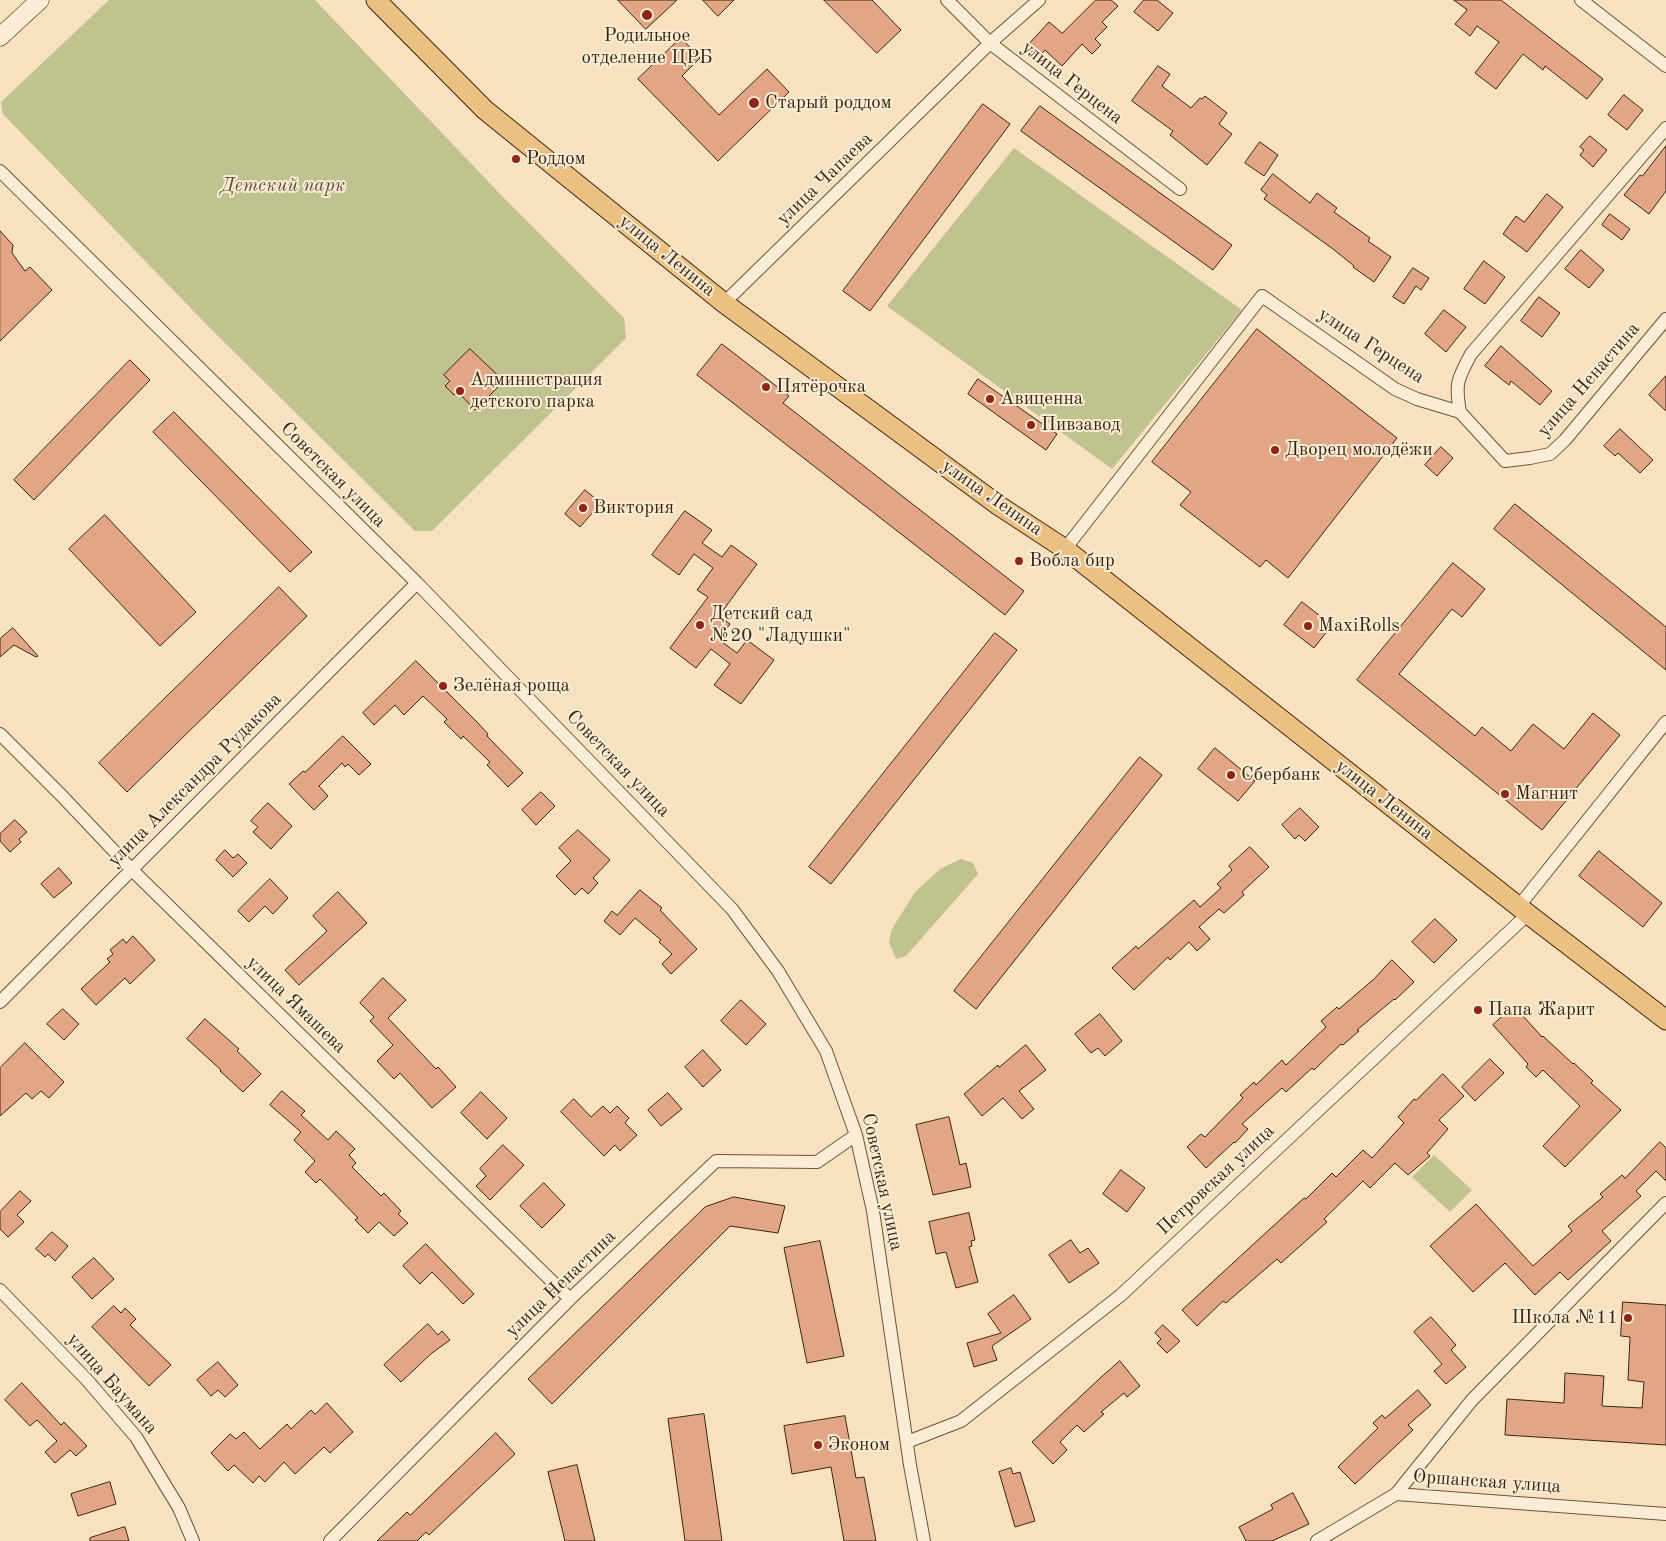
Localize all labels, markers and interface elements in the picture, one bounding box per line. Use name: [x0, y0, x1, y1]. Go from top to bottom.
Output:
marker: Родильное отделение ЦРБ: [640, 8, 654, 22]
place label: Родильное отделение ЦРБ: [581, 25, 713, 69]
street label: улица Герцена: [1017, 36, 1127, 130]
place label: Старый роддом: [765, 92, 892, 114]
marker: Старый роддом: [747, 96, 761, 110]
street label: улица Чапаева: [772, 128, 878, 230]
place label: Роддом: [526, 148, 586, 170]
marker: Роддом: [510, 153, 522, 165]
park label: Детский парк: [221, 175, 345, 197]
street label: улица Ленина: [614, 210, 720, 302]
street label: улица Герцена: [1313, 303, 1429, 389]
street label: улица Ненастина: [1533, 318, 1645, 442]
place label: Администрация детского парка: [470, 369, 603, 413]
place label: Пятёрочка: [776, 376, 866, 398]
marker: Пятёрочка: [760, 381, 772, 393]
marker: Администрация детского парка: [454, 385, 466, 397]
place label: Авиценна: [1000, 388, 1083, 410]
marker: Авиценна: [984, 393, 996, 405]
place label: Пивзавод: [1041, 414, 1120, 436]
street label: Советская улица: [275, 417, 391, 533]
marker: Пивзавод: [1025, 419, 1037, 431]
place label: Дворец молодёжи: [1285, 439, 1433, 461]
marker: Дворец молодёжи: [1269, 444, 1281, 456]
street label: улица Ленина: [937, 455, 1047, 541]
place label: Виктория: [593, 497, 674, 519]
marker: Виктория: [577, 502, 589, 514]
place label: Вобла бир: [1029, 550, 1115, 572]
marker: Вобла бир: [1013, 555, 1025, 567]
place label: Детский сад №20 "Ладушки": [710, 603, 850, 647]
place label: MaxiRolls: [1318, 615, 1400, 637]
marker: Детский сад №20 "Ладушки": [694, 619, 706, 631]
marker: MaxiRolls: [1302, 620, 1314, 632]
place label: Зелёная роща: [453, 675, 570, 697]
marker: Зелёная роща: [437, 680, 449, 692]
street label: улица Александра Рудакова: [103, 688, 287, 872]
street label: Советская улица: [561, 706, 675, 822]
street label: улица Ленина: [1331, 755, 1437, 845]
place label: Сбербанк: [1241, 764, 1320, 786]
marker: Сбербанк: [1225, 769, 1237, 781]
place label: Магнит: [1515, 783, 1578, 805]
marker: Магнит: [1499, 788, 1511, 800]
street label: улица Ямашева: [241, 952, 351, 1058]
place label: Папа Жарит: [1488, 999, 1595, 1021]
marker: Папа Жарит: [1472, 1004, 1484, 1016]
street label: Советская улица: [856, 1111, 908, 1253]
street label: Петровская улица: [1153, 1120, 1279, 1240]
street label: улица Ненастина: [501, 1226, 621, 1342]
place label: Школа №11: [1511, 1307, 1618, 1329]
marker: Школа №11: [1622, 1312, 1634, 1324]
street label: улица Баумана: [62, 1329, 162, 1439]
place label: Эконом: [828, 1434, 890, 1456]
marker: Эконом: [812, 1439, 824, 1451]
street label: Оршанская улица: [1412, 1465, 1562, 1499]

